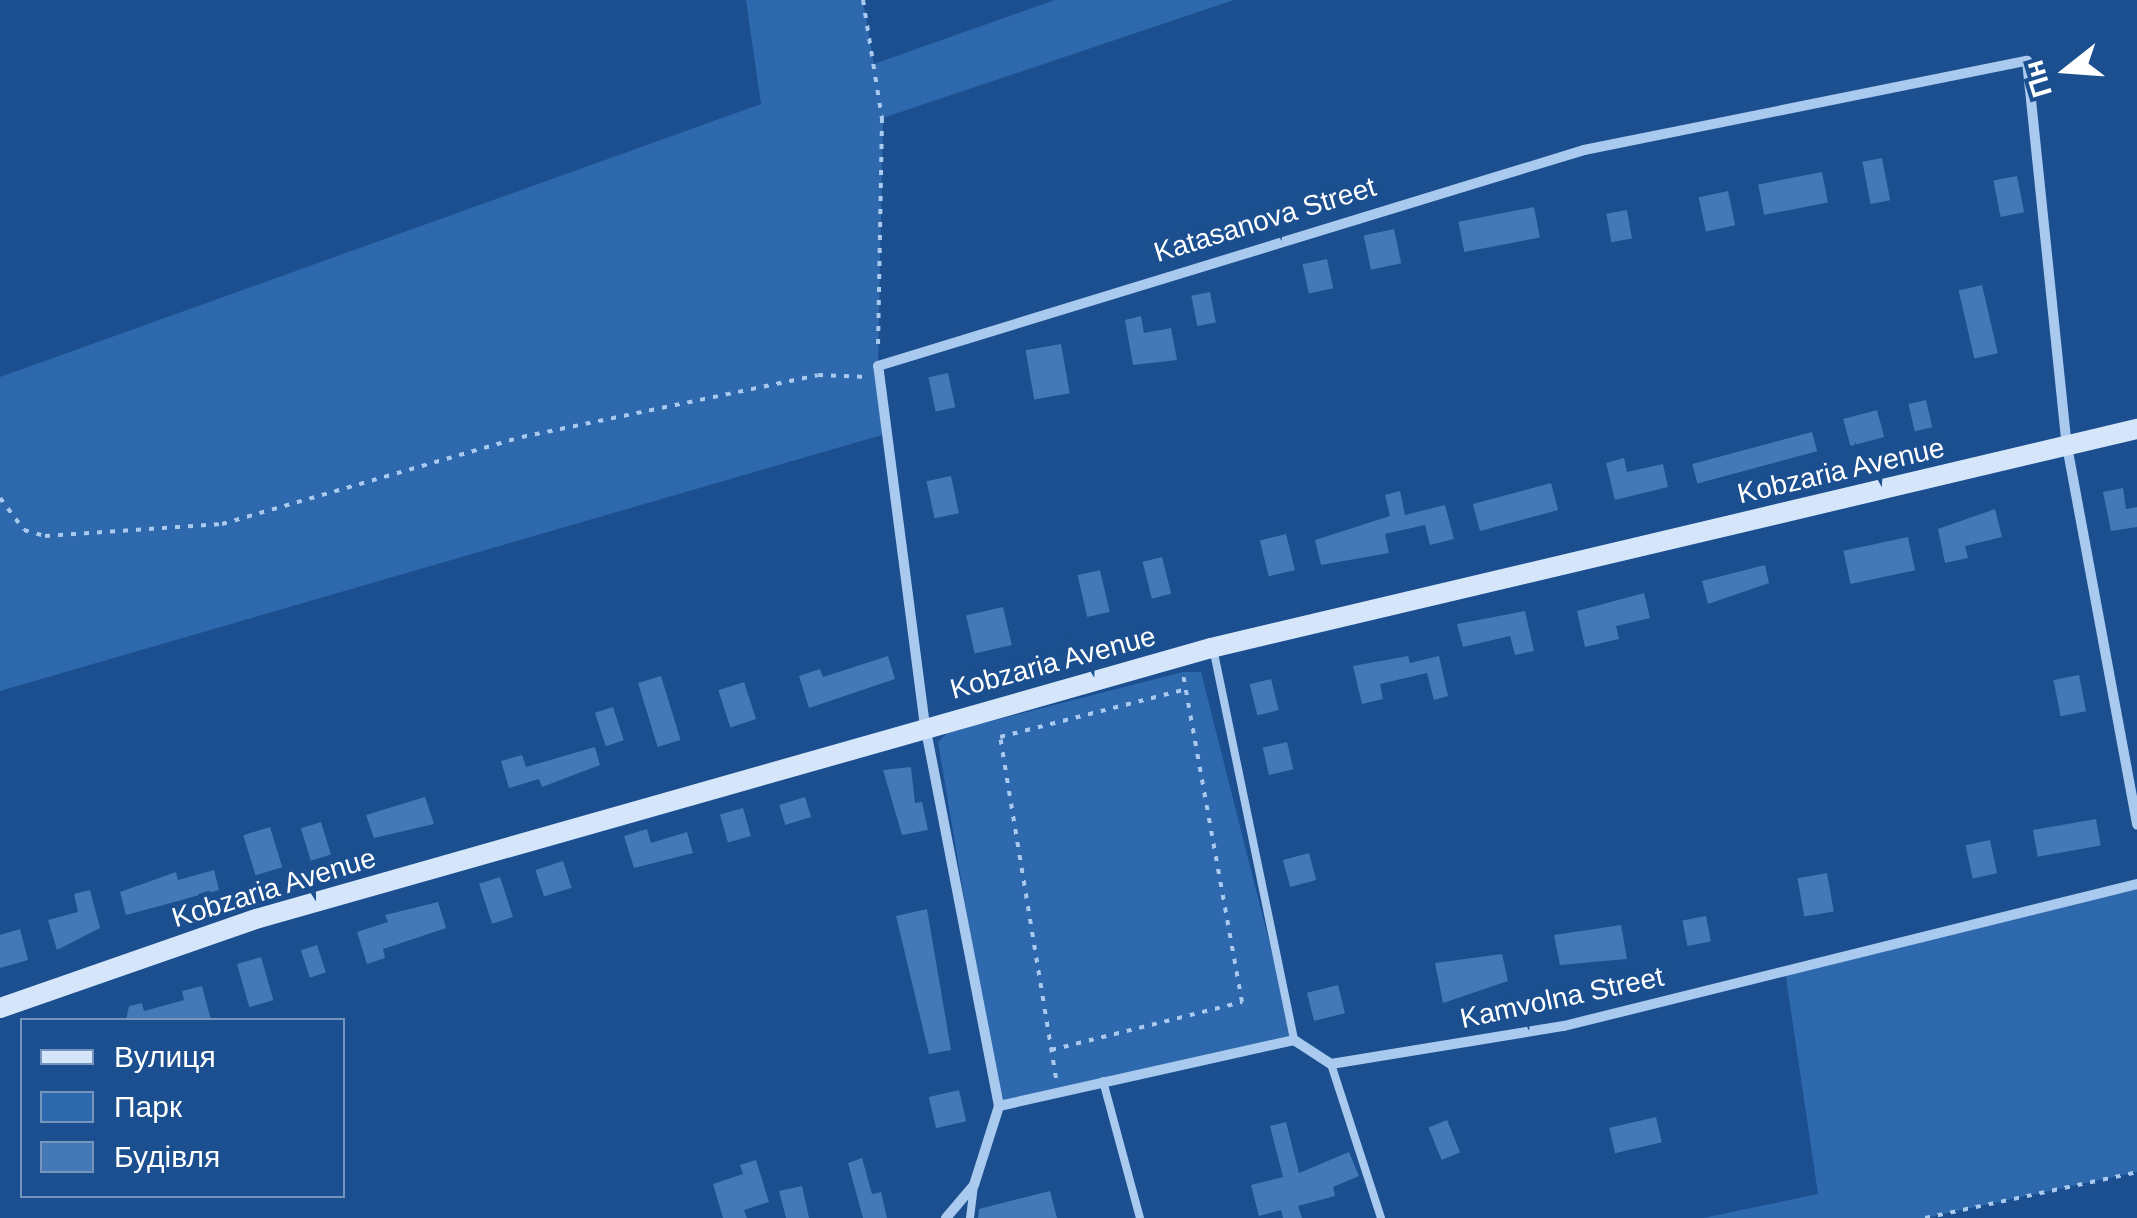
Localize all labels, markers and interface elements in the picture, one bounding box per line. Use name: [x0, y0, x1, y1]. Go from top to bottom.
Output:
north arrow: [2017, 20, 2117, 120]
text: Пн: [2018, 57, 2058, 101]
street label: Katasanova Street: [1150, 170, 1380, 270]
street label: Kobzaria Avenue: [1734, 431, 1948, 511]
street label: Kobzaria Avenue: [946, 619, 1160, 707]
street label: Kobzaria Avenue: [167, 841, 381, 935]
street label: Kamvolna Street: [1457, 960, 1667, 1036]
legend: [20, 1018, 345, 1198]
text: Вулиця: [114, 1040, 216, 1073]
text: Парк: [114, 1090, 182, 1123]
text: Будівля: [114, 1140, 220, 1173]

